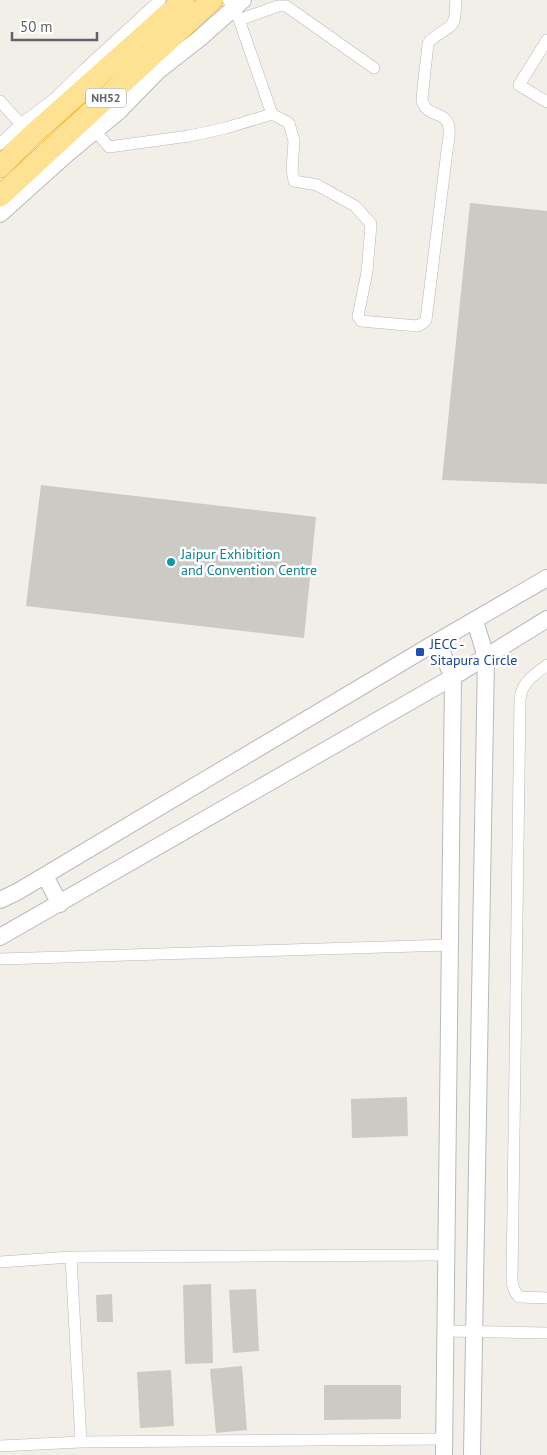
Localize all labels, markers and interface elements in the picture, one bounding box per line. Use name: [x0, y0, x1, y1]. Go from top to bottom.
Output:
scale bar: [12, 10, 98, 42]
text: 50 m: [20, 17, 53, 36]
road number: NH52: [86, 89, 126, 108]
place label: Jaipur Exhibition and Convention Centre: [180, 545, 317, 579]
marker: Jaipur Exhibition and Convention Centre: [165, 556, 177, 568]
place label: JECC - Sitapura Circle: [429, 635, 517, 669]
marker: JECC - Sitapura Circle: [414, 646, 426, 658]

